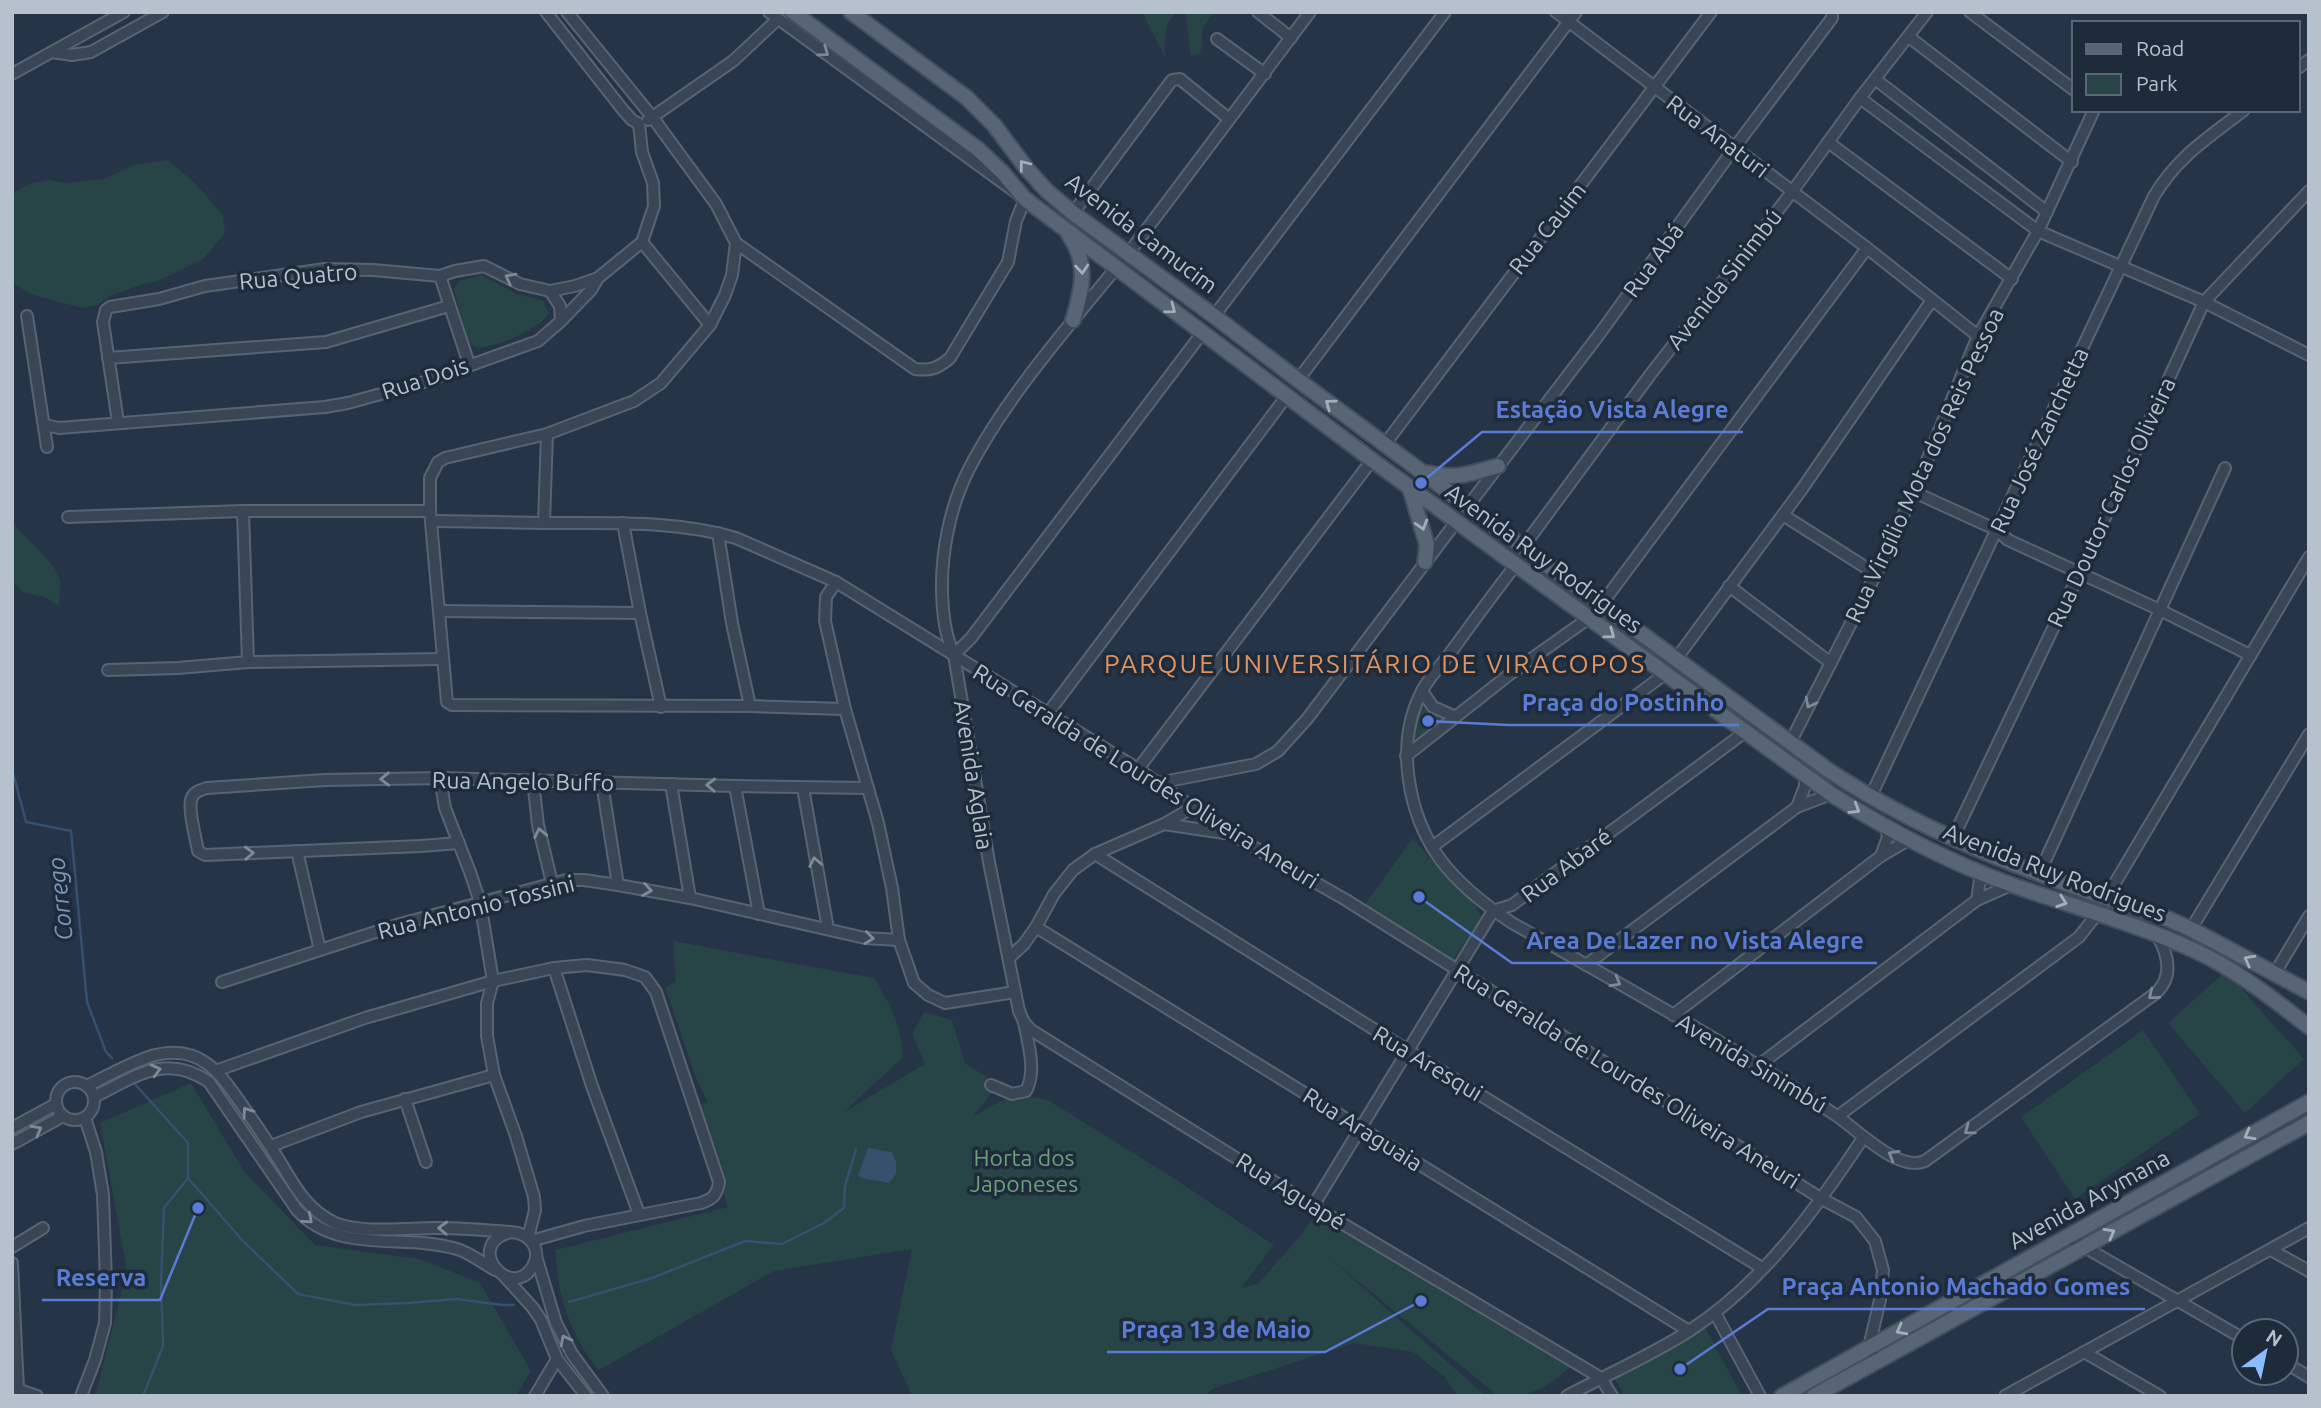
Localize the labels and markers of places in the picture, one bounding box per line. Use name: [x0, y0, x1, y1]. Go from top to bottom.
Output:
callout: Estação Vista Alegre: [1482, 387, 1743, 432]
callout: Praça do Postinho: [1508, 680, 1739, 725]
callout: Area De Lazer no Vista Alegre: [1512, 918, 1877, 963]
callout: Reserva: [42, 1255, 160, 1300]
callout: Praça Antonio Machado Gomes: [1768, 1264, 2145, 1309]
callout: Praça 13 de Maio: [1107, 1307, 1325, 1352]

